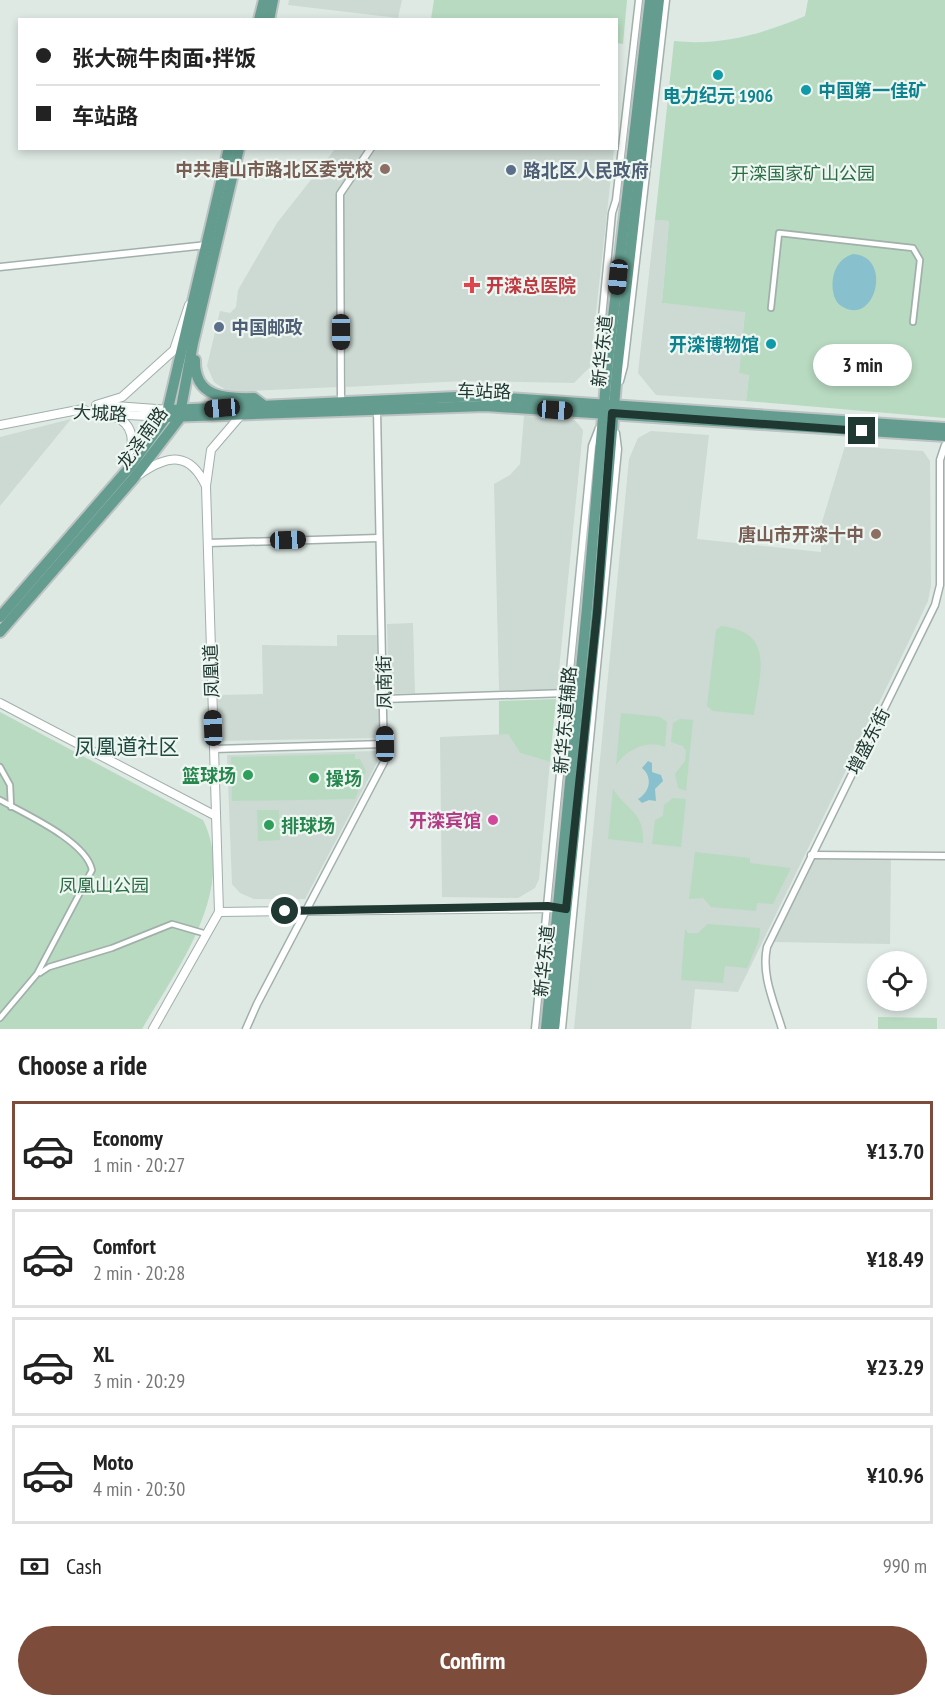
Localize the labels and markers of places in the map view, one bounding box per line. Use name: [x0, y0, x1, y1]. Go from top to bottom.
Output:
marker: 电力纪元 1906: [711, 68, 725, 82]
place label: 中国第一佳矿: [818, 79, 926, 102]
marker: 中国第一佳矿: [799, 83, 813, 97]
place label: 电力纪元 1906: [663, 84, 773, 107]
place label: 中共唐山市路北区委党校: [175, 158, 373, 181]
place label: 路北区人民政府: [523, 159, 649, 182]
marker: 中共唐山市路北区委党校: [378, 162, 392, 176]
marker: 路北区人民政府: [504, 163, 518, 177]
place label: 开滦总医院: [486, 274, 576, 297]
marker: 开滦总医院: [463, 276, 481, 294]
place label: 中国邮政: [231, 316, 303, 339]
marker: 中国邮政: [212, 320, 226, 334]
place label: 开滦博物馆: [669, 333, 759, 356]
marker: 开滦博物馆: [764, 337, 778, 351]
place label: 唐山市开滦十中: [738, 523, 864, 546]
marker: 唐山市开滦十中: [869, 527, 883, 541]
place label: 篮球场: [182, 764, 236, 787]
place label: 操场: [326, 767, 362, 790]
marker: 篮球场: [241, 768, 255, 782]
marker: 操场: [307, 771, 321, 785]
place label: 开滦宾馆: [409, 809, 481, 832]
marker: 开滦宾馆: [486, 813, 500, 827]
place label: 排球场: [281, 814, 335, 837]
marker: 排球场: [262, 818, 276, 832]

